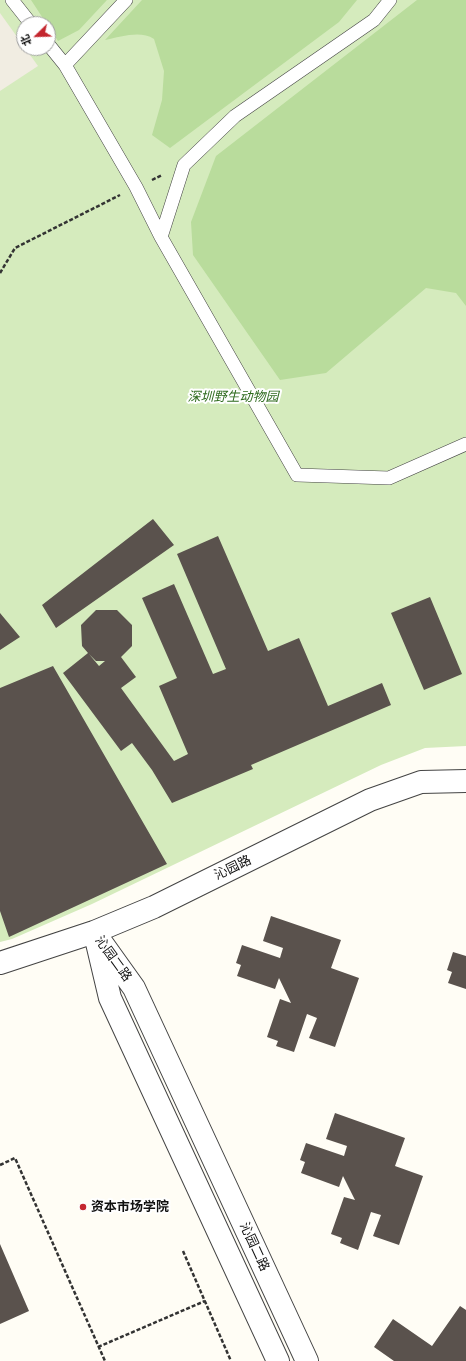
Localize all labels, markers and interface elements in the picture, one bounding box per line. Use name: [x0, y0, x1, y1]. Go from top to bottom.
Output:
north arrow: [16, 16, 56, 56]
text: 北: [17, 33, 34, 48]
park label: 深圳野生动物园: [188, 389, 278, 405]
street label: 沁园路: [212, 852, 254, 884]
street label: 沁园二路: [91, 933, 135, 985]
place label: 资本市场学院: [91, 1199, 169, 1215]
marker: 资本市场学院: [78, 1202, 88, 1212]
street label: 沁园二路: [236, 1220, 272, 1274]

